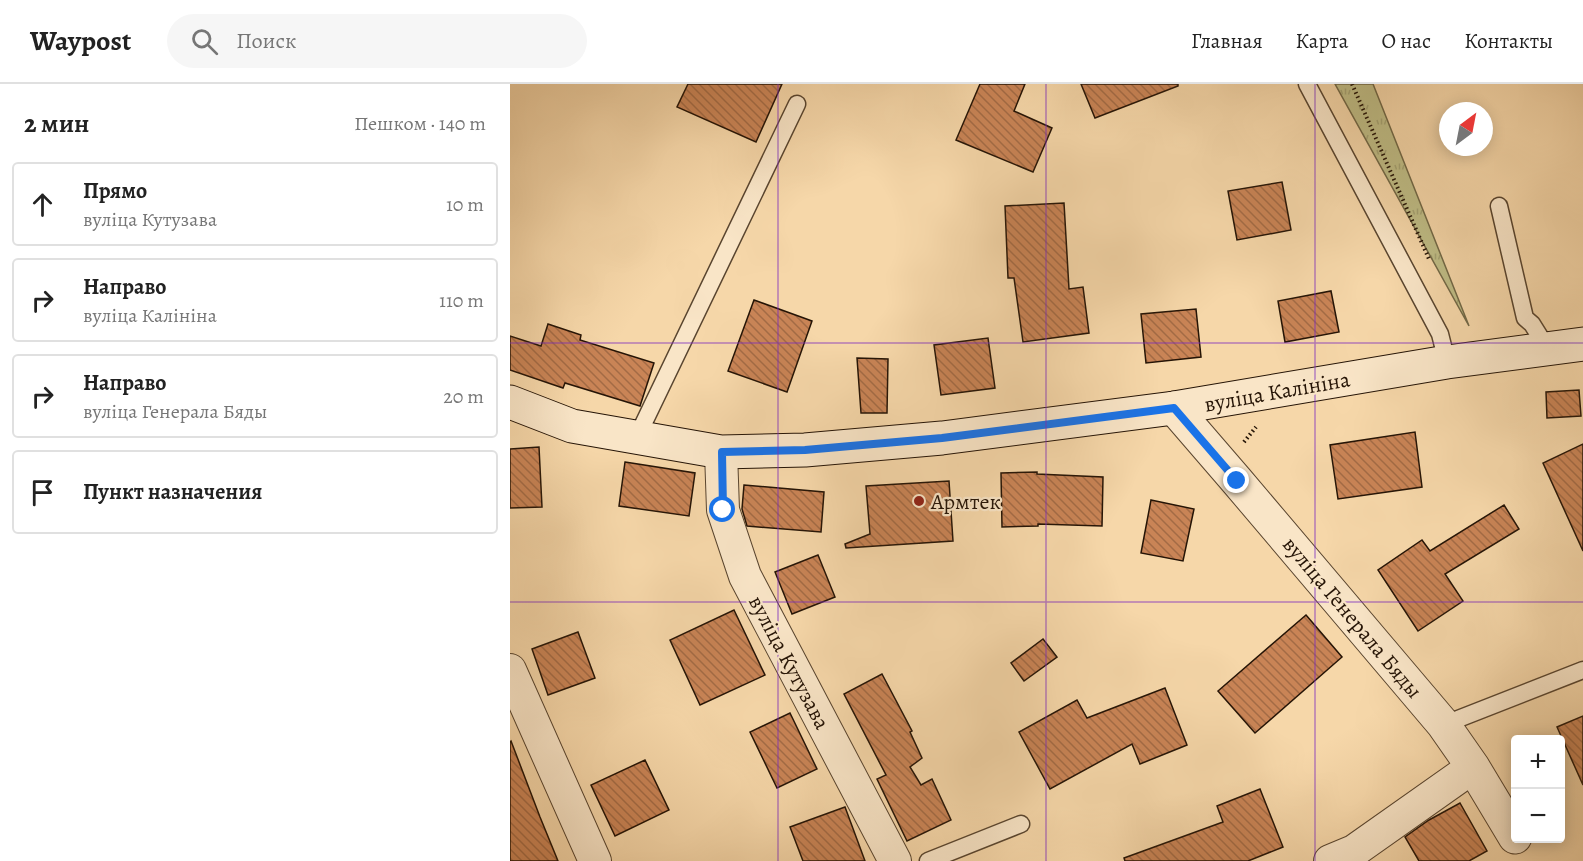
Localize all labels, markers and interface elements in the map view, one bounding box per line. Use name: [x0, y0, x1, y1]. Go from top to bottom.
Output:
search box: [167, 14, 587, 68]
text: Waypost: [30, 22, 131, 60]
icon: search: [188, 25, 221, 58]
text: Поиск: [236, 26, 296, 56]
text: Главная: [1191, 27, 1263, 55]
text: Карта: [1296, 27, 1348, 55]
text: О нас: [1381, 27, 1431, 55]
text: Контакты: [1464, 27, 1553, 55]
north arrow: [1439, 102, 1493, 156]
text: 2 мин: [24, 106, 89, 141]
text: Пешком · 140 m: [354, 110, 486, 137]
text: Прямо: [83, 176, 147, 206]
icon: ahead: [26, 188, 59, 221]
text: 10 m: [446, 191, 484, 218]
text: вуліца Кутузава: [83, 206, 217, 233]
text: Направо: [83, 272, 166, 302]
icon: right: [26, 284, 59, 317]
text: 110 m: [439, 287, 484, 314]
text: вуліца Калініна: [83, 302, 217, 329]
street label: вуліца Калініна: [1202, 364, 1353, 420]
text: Направо: [83, 368, 166, 398]
icon: right: [26, 380, 59, 413]
text: 20 m: [443, 383, 484, 410]
text: вуліца Генерала Бяды: [83, 398, 267, 425]
route end: [1223, 467, 1249, 493]
icon: arrive: [26, 476, 59, 509]
text: Пункт назначения: [83, 477, 262, 507]
place label: Армтек: [930, 487, 1001, 517]
marker: Армтек: [912, 494, 926, 508]
route start: [709, 496, 735, 522]
street label: вуліца Генерала Бяды: [1276, 530, 1429, 705]
street label: вуліца Кутузава: [741, 590, 837, 735]
map controls: [1511, 735, 1565, 843]
button: +: [1511, 735, 1565, 789]
button: −: [1511, 789, 1565, 843]

